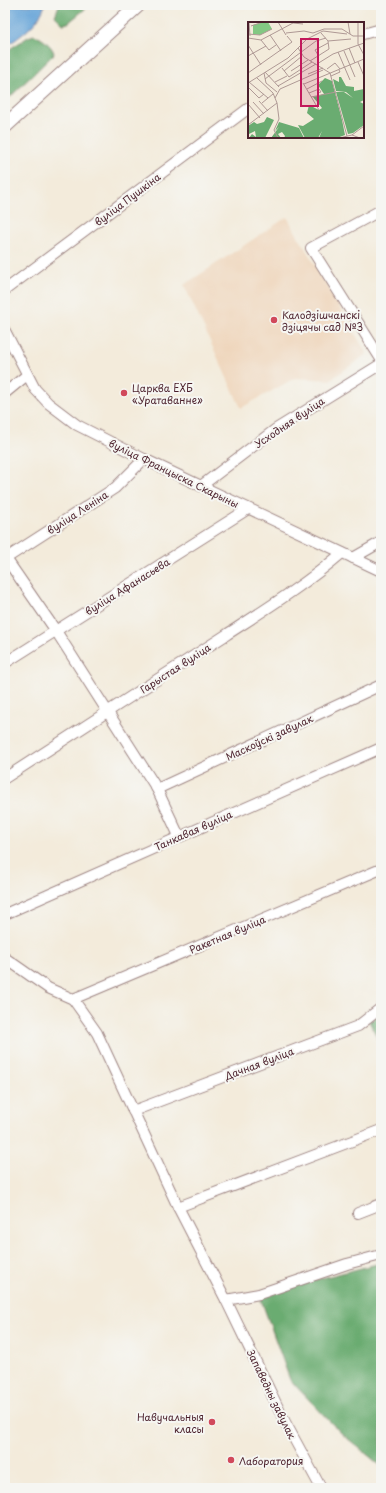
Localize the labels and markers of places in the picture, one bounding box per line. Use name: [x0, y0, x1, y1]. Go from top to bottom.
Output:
place label: Калодзішчанскі дзіцячы сад №3: [282, 307, 363, 334]
marker: Калодзішчанскі дзіцячы сад №3: [269, 315, 279, 325]
place label: Царква ЕХБ «Уратаванне»: [132, 380, 203, 407]
marker: Царква ЕХБ «Уратаванне»: [119, 388, 129, 398]
place label: Навучальныя класы: [137, 1409, 204, 1436]
marker: Навучальныя класы: [207, 1417, 217, 1427]
place label: Лаборатория: [239, 1453, 303, 1468]
marker: Лаборатория: [226, 1455, 236, 1465]

